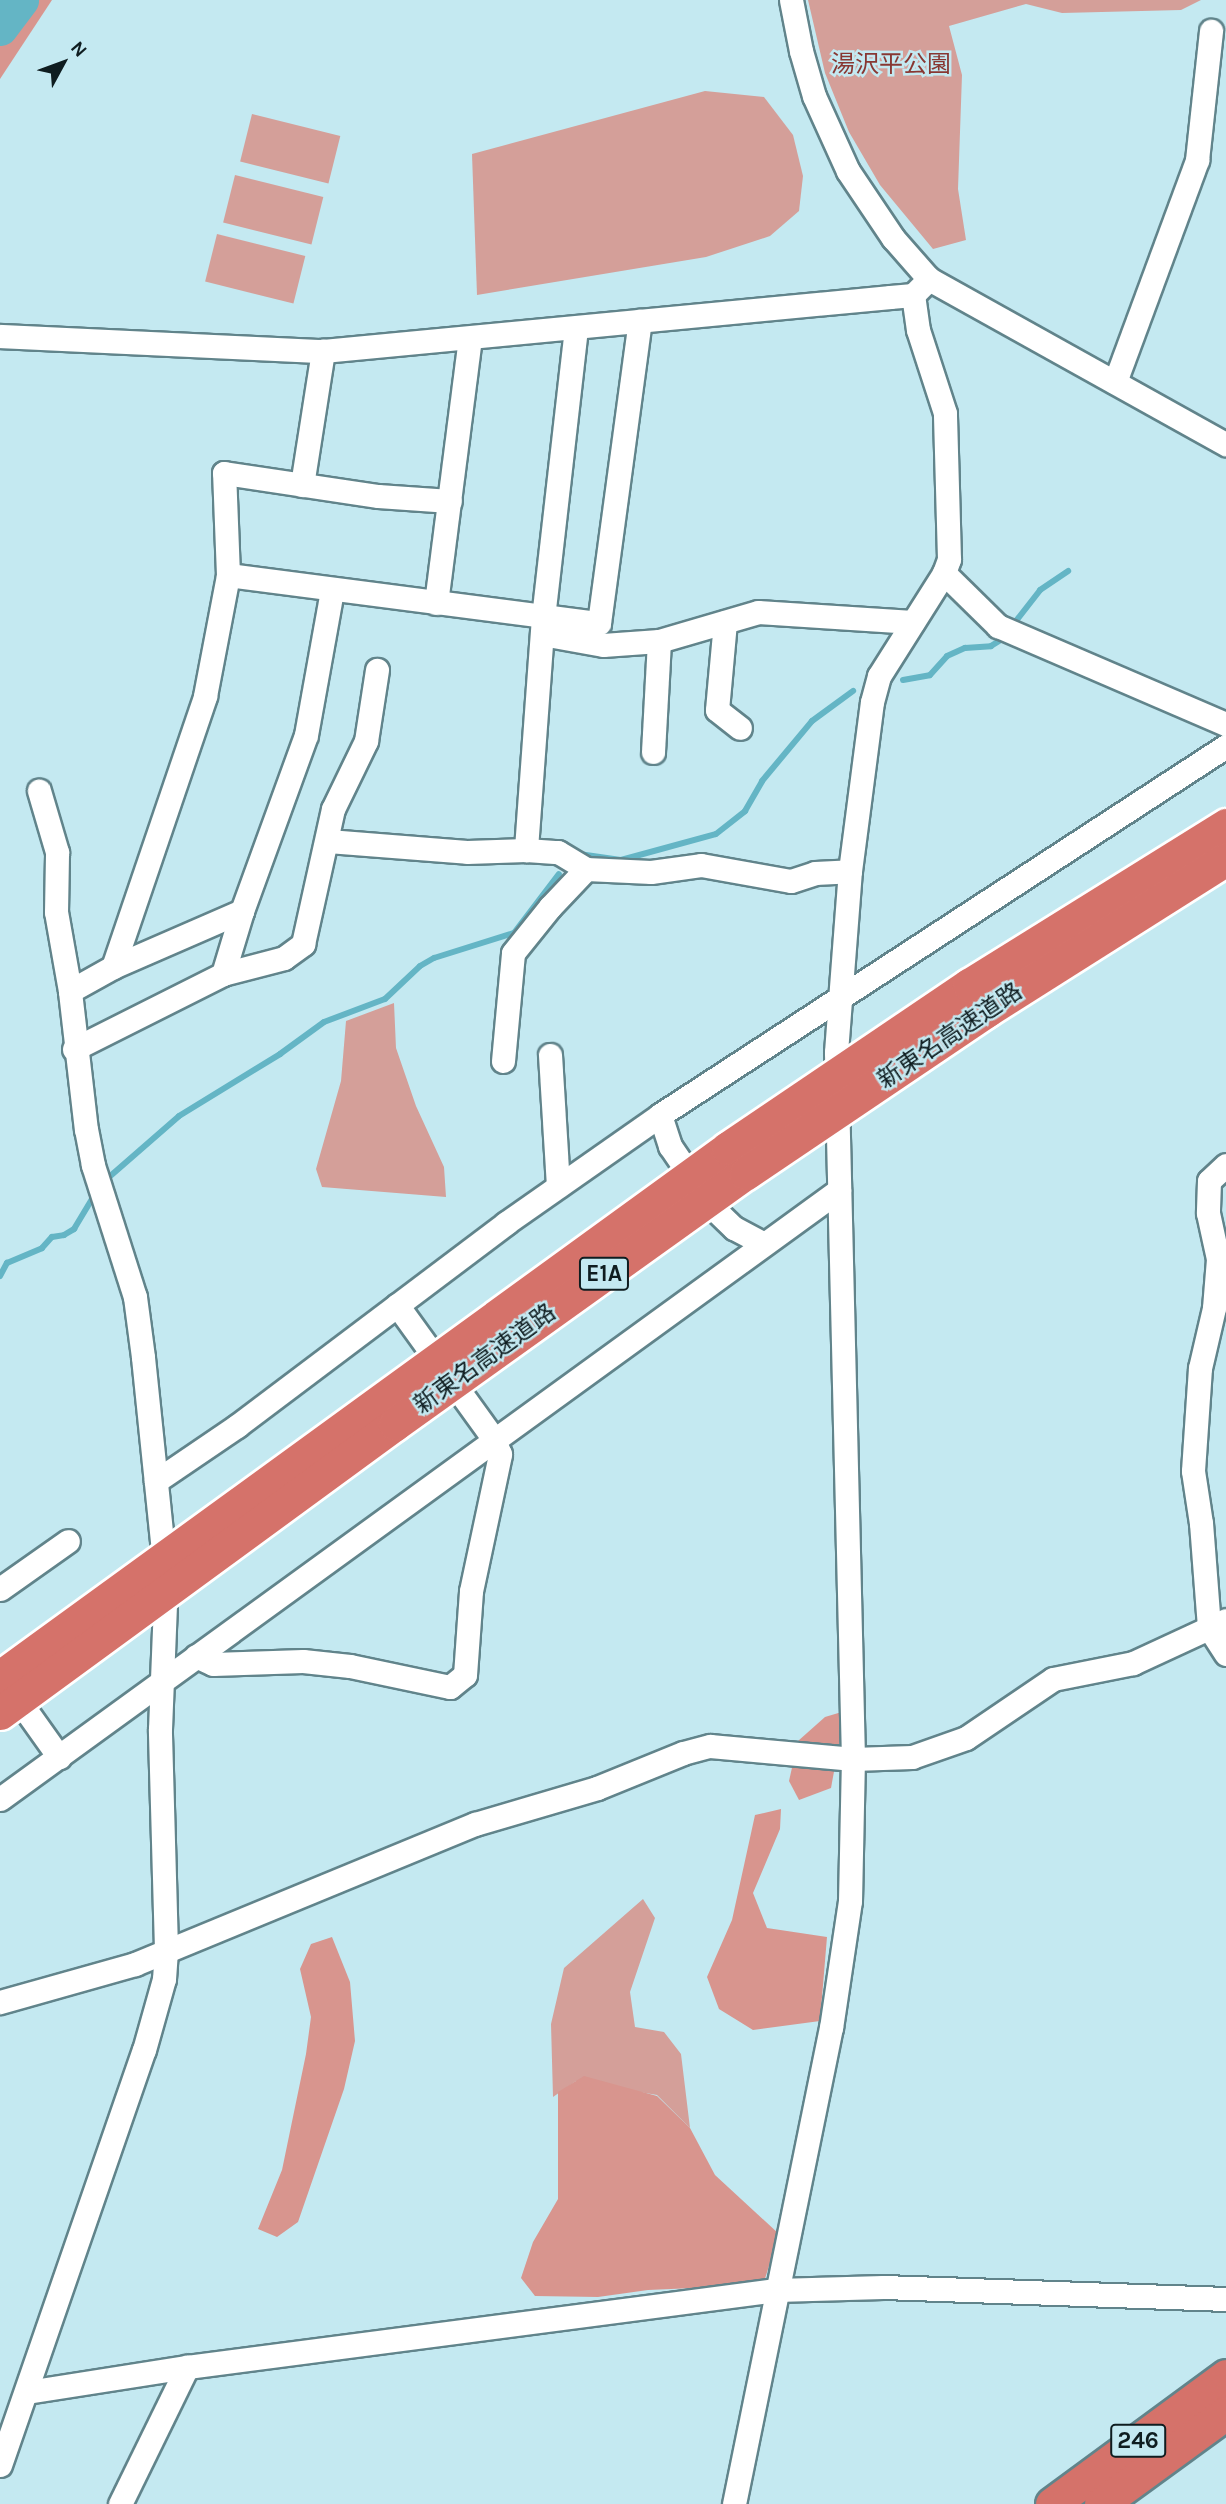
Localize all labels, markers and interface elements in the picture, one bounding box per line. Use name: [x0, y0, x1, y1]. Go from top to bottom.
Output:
north arrow: [28, 28, 98, 98]
text: N: [66, 37, 92, 62]
park label: 湯沢平公園: [831, 51, 951, 79]
street label: 新東名高速道路: [872, 977, 1028, 1095]
road number: E1A: [578, 1254, 630, 1294]
street label: 新東名高速道路: [409, 1298, 561, 1420]
road number: 246: [1110, 2422, 1166, 2460]

